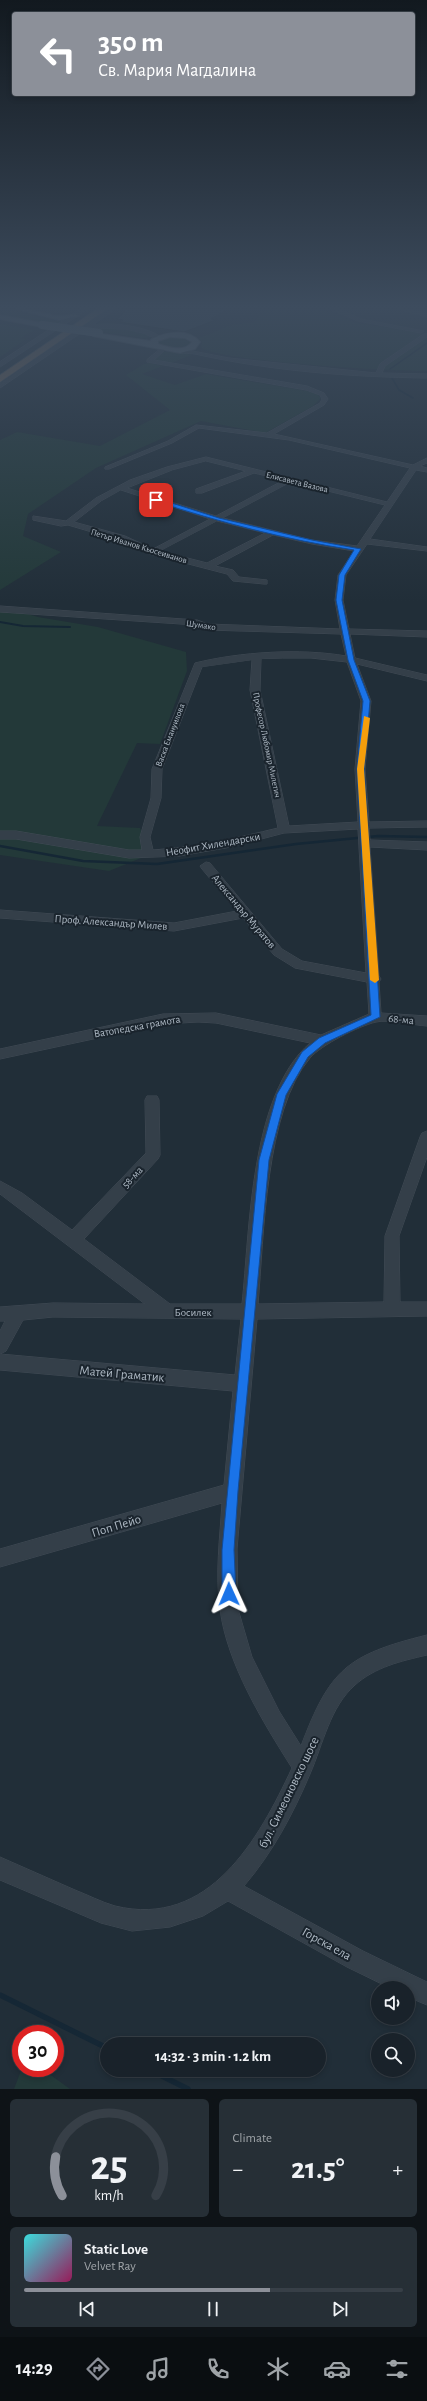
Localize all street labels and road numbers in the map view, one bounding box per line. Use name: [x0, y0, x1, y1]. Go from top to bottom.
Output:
street label: Елисавета Вазова: [265, 470, 329, 495]
street label: Петър Иванов Кьосеиванов: [90, 528, 188, 565]
street label: Шумако: [185, 619, 216, 632]
street label: Професор Любомир Милетич: [251, 692, 282, 799]
street label: Васка Емануилова: [154, 702, 187, 768]
street label: Неофит Хилендарски: [165, 831, 261, 858]
street label: Александър Муратов: [210, 872, 278, 950]
street label: Проф. Александър Милев: [54, 913, 168, 932]
street label: Ватопедска грамота: [93, 1013, 181, 1040]
street label: 68-ма: [388, 1013, 414, 1026]
street label: 58-ма: [120, 1164, 145, 1190]
street label: Босилек: [174, 1307, 212, 1318]
street label: Матей Граматик: [79, 1364, 165, 1385]
street label: Поп Пейо: [90, 1513, 143, 1540]
street label: бул. Симеоновско шосе: [257, 1735, 322, 1850]
street label: Горска ела: [299, 1925, 353, 1963]

